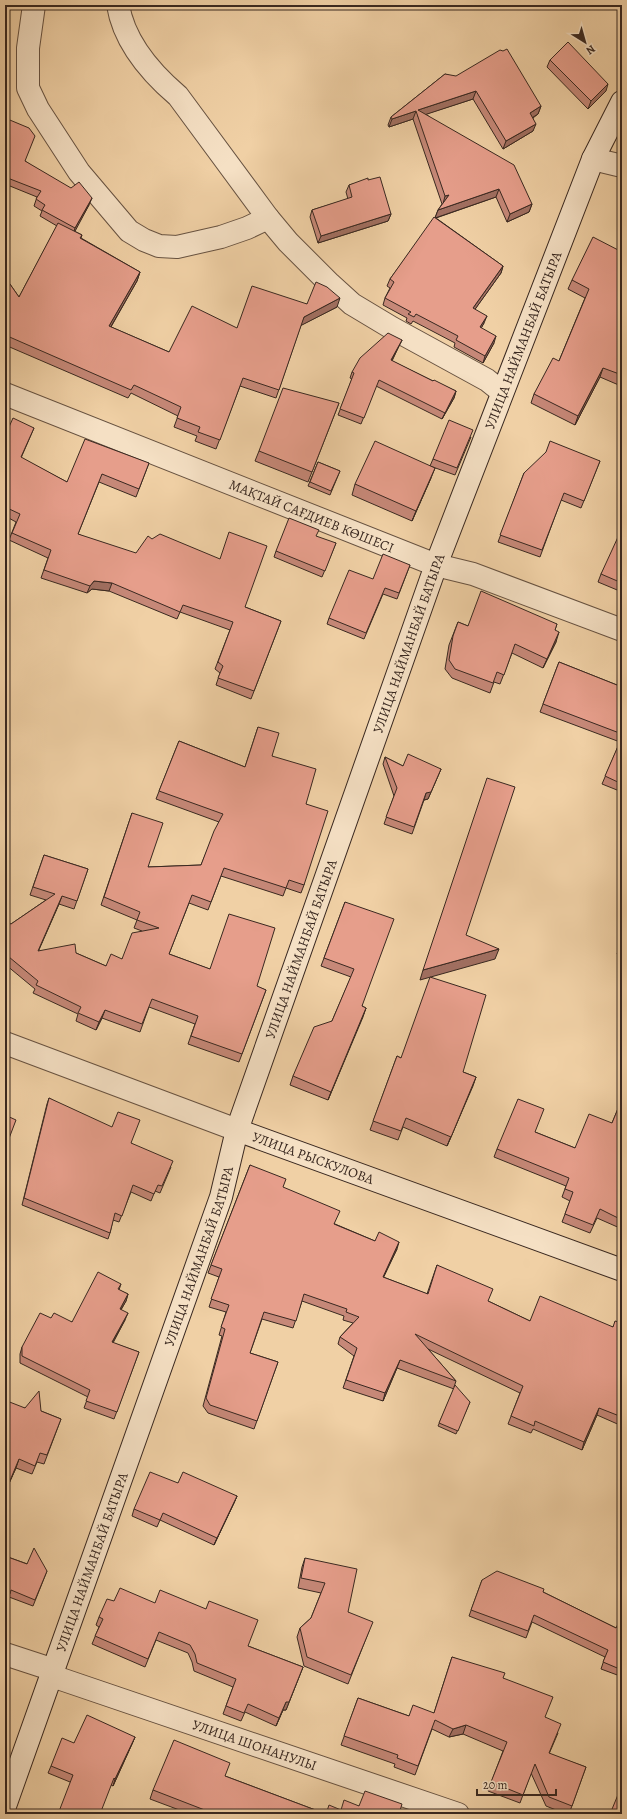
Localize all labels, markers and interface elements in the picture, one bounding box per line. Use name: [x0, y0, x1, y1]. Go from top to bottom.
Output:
north arrow: [565, 22, 605, 62]
text: N: [583, 41, 598, 58]
street label: УЛИЦА НАЙМАНБАЙ БАТЫРА: [480, 248, 566, 432]
street label: МАҚТАЙ САҒДИЕВ КӨШЕСІ: [226, 474, 397, 557]
street label: УЛИЦА НАЙМАНБАЙ БАТЫРА: [368, 550, 449, 736]
street label: УЛИЦА НАЙМАНБАЙ БАТЫРА: [260, 856, 341, 1041]
street label: УЛИЦА РЫСКУЛОВА: [250, 1127, 377, 1189]
street label: УЛИЦА НАЙМАНБАЙ БАТЫРА: [159, 1164, 238, 1349]
street label: УЛИЦА НАЙМАНБАЙ БАТЫРА: [51, 1469, 132, 1654]
street label: УЛИЦА ШОНАНУЛЫ: [190, 1715, 320, 1775]
scale bar: [477, 1771, 556, 1797]
text: 20 m: [483, 1777, 507, 1793]

